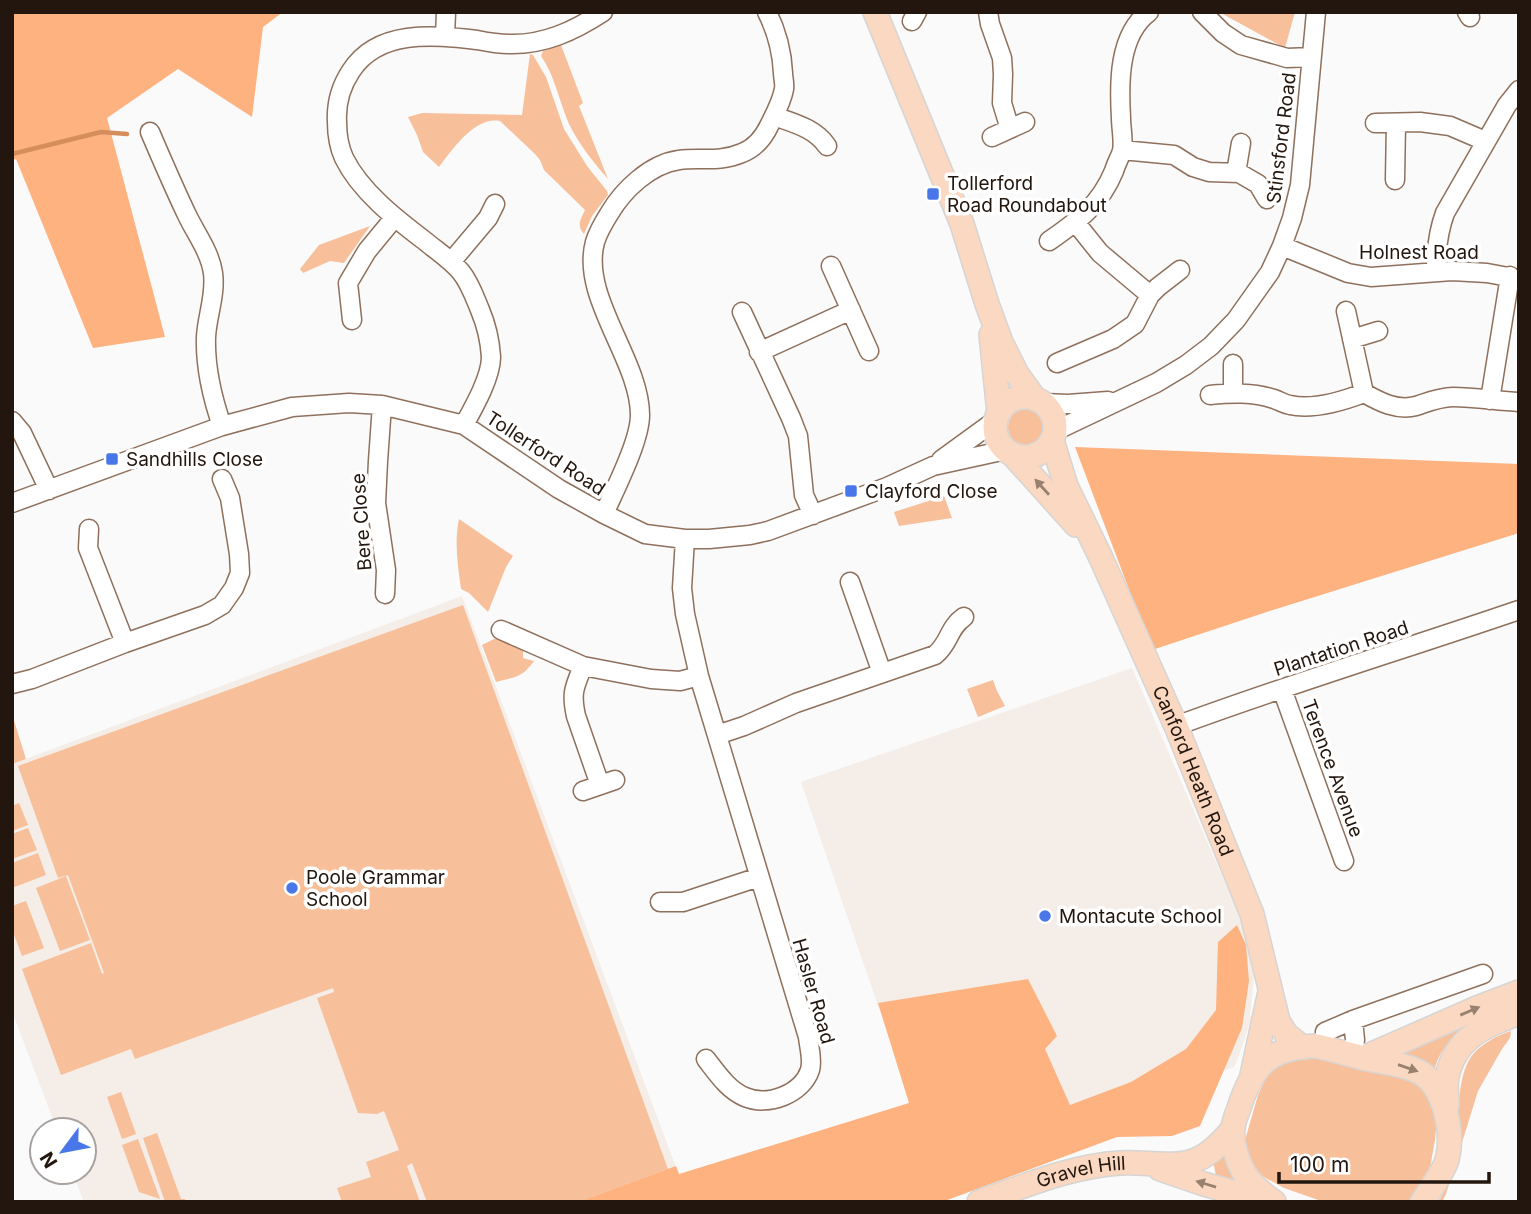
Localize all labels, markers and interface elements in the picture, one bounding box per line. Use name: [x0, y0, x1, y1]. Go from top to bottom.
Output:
street label: Stinsford Road: [1262, 71, 1301, 205]
place label: Tollerford Road Roundabout: [947, 172, 1107, 217]
marker: Tollerford Road Roundabout: [925, 186, 941, 202]
street label: Holnest Road: [1359, 241, 1479, 264]
street label: Tollerford Road: [482, 406, 610, 500]
place label: Sandhills Close: [126, 448, 263, 471]
marker: Sandhills Close: [104, 451, 120, 467]
street label: Bere Close: [347, 472, 376, 572]
one-way arrow: [1035, 478, 1050, 495]
place label: Clayford Close: [865, 480, 998, 503]
marker: Clayford Close: [843, 483, 859, 499]
street label: Plantation Road: [1271, 616, 1411, 681]
street label: Canford Heath Road: [1147, 682, 1238, 859]
street label: Terence Avenue: [1297, 696, 1368, 840]
place label: Poole Grammar School: [306, 866, 445, 911]
marker: Poole Grammar School: [284, 880, 300, 896]
place label: Montacute School: [1059, 905, 1222, 928]
marker: Montacute School: [1037, 908, 1053, 924]
street label: Hasler Road: [787, 936, 840, 1047]
one-way arrow: [1460, 1005, 1481, 1016]
one-way arrow: [1398, 1063, 1419, 1074]
north arrow: [28, 1116, 98, 1186]
scale bar: [1279, 1140, 1489, 1184]
text: N: [35, 1148, 63, 1172]
street label: Gravel Hill: [1034, 1152, 1126, 1193]
text: 100 m: [1290, 1152, 1349, 1177]
one-way arrow: [1195, 1179, 1216, 1189]

